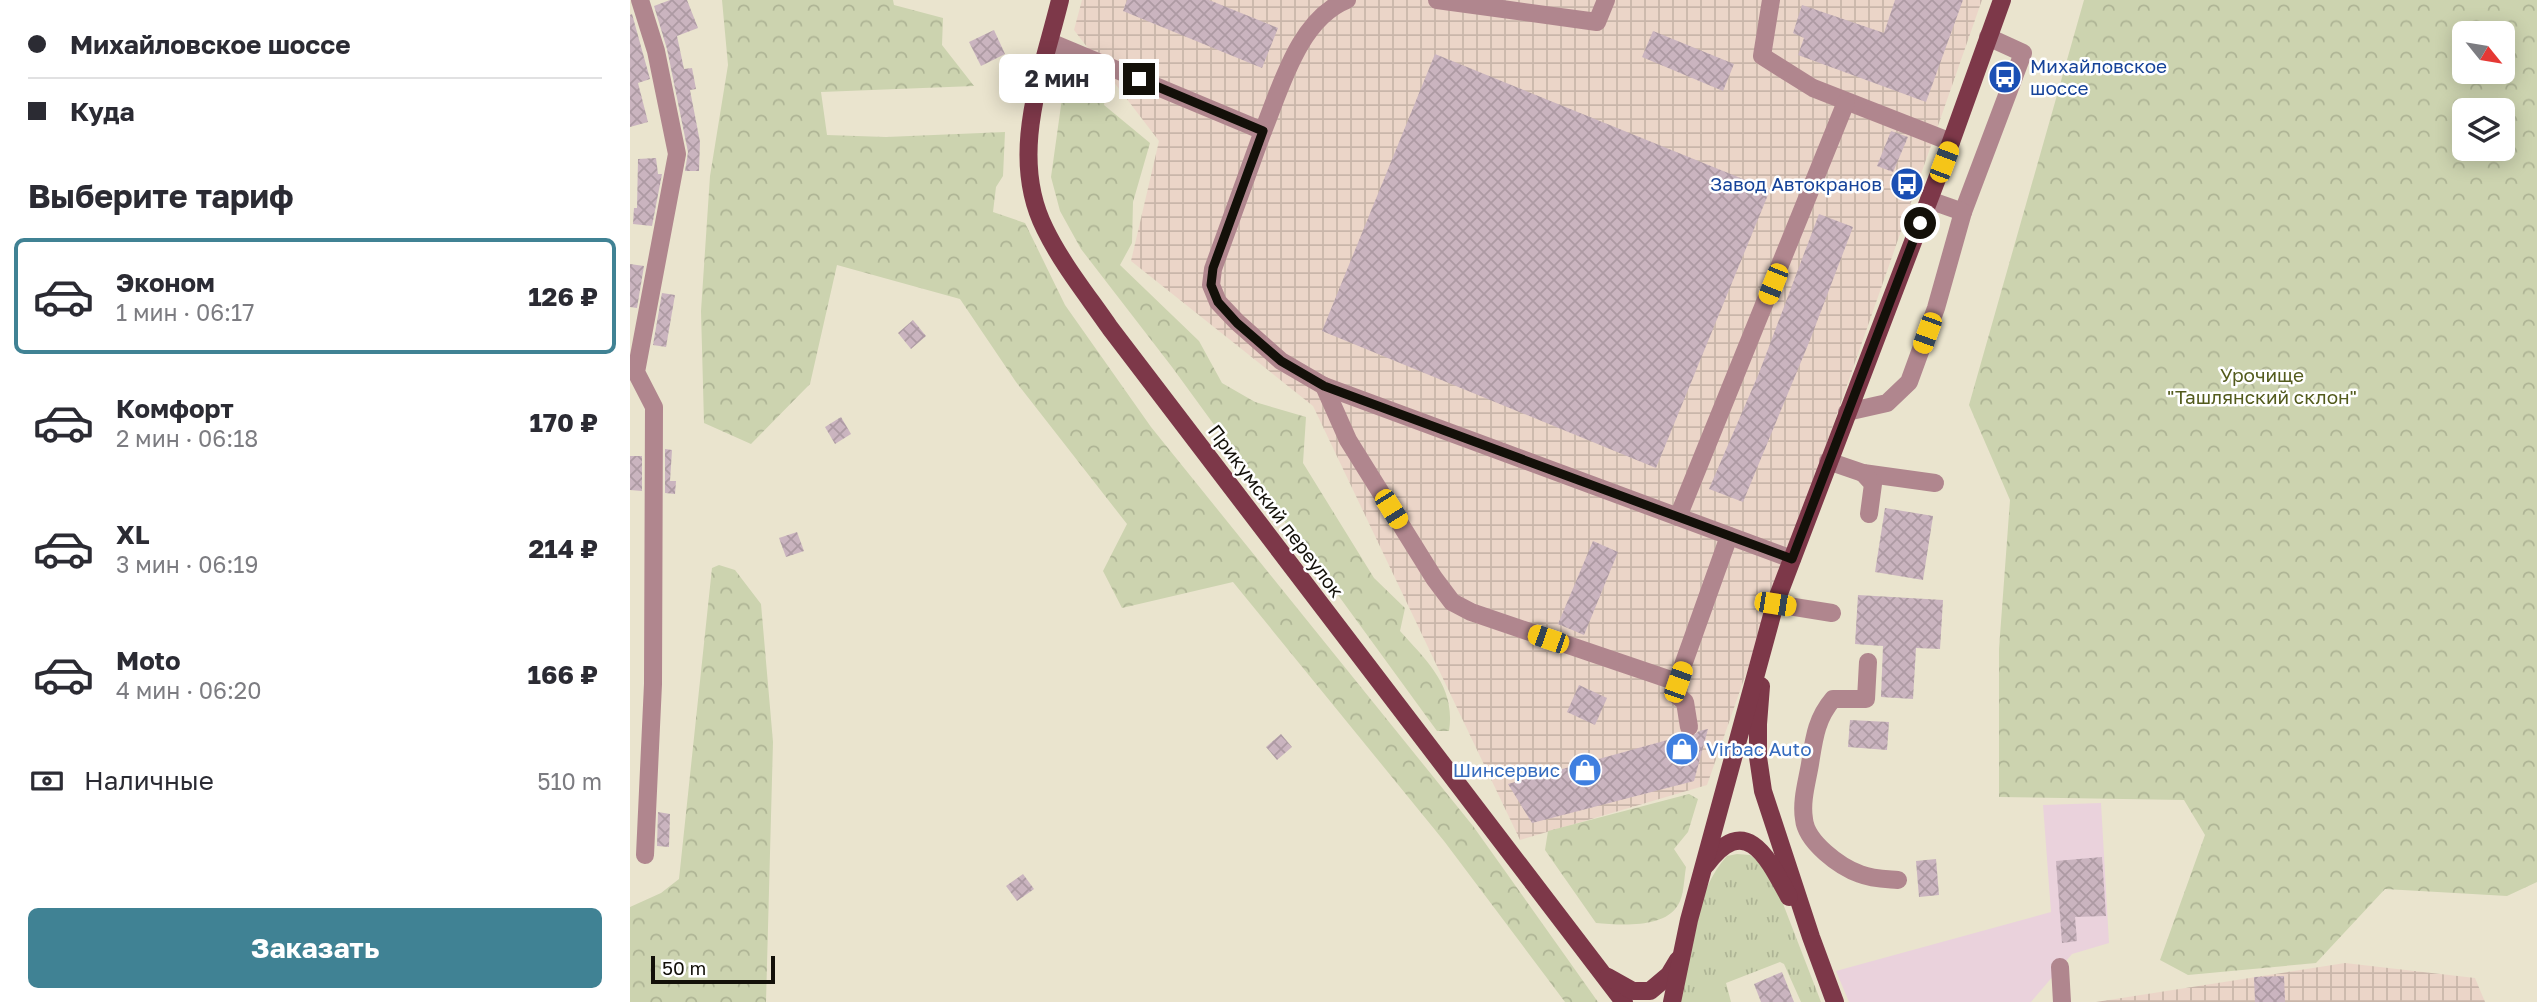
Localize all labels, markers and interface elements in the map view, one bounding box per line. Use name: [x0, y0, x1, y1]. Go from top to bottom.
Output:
north arrow: [2452, 21, 2515, 84]
map controls: [2452, 21, 2515, 161]
text: Михайловское шоссе: [70, 29, 351, 60]
place label: Михайловское шоссе: [2030, 54, 2167, 99]
callout: 2 мин: [999, 55, 1114, 104]
bus stop icon: Михайловское шоссе: [1986, 58, 2024, 96]
route end: [1123, 63, 1155, 95]
text: 2 мин: [1025, 64, 1089, 92]
text: Куда: [70, 96, 135, 127]
button: layers: [2452, 98, 2515, 161]
car: [1927, 139, 1962, 185]
bus stop icon: Завод Автокранов: [1888, 165, 1926, 203]
place label: Завод Автокранов: [1710, 172, 1882, 195]
text: Выберите тариф: [28, 177, 294, 215]
route start: [1904, 207, 1936, 239]
car: [1756, 261, 1791, 307]
icon: car: [32, 265, 95, 328]
text: Эконом: [116, 267, 215, 298]
text: 126 ₽: [528, 281, 598, 312]
text: 1 мин · 06:17: [116, 298, 254, 326]
car: [1910, 310, 1945, 356]
park label: Урочище "Ташлянский склон": [2167, 363, 2357, 408]
icon: car: [32, 391, 95, 454]
text: Комфорт: [116, 393, 234, 424]
text: 170 ₽: [529, 407, 598, 438]
street label: Прикумский переулок: [1204, 420, 1349, 602]
text: 2 мин · 06:18: [116, 424, 258, 452]
car: [1371, 486, 1412, 532]
icon: car: [32, 517, 95, 580]
text: XL: [116, 519, 150, 550]
text: 214 ₽: [528, 533, 598, 564]
text: 3 мин · 06:19: [116, 550, 258, 578]
car: [1753, 590, 1798, 618]
car: [1525, 622, 1572, 656]
icon: car: [32, 643, 95, 706]
text: Moto: [116, 645, 181, 676]
text: 166 ₽: [528, 659, 598, 690]
car: [1662, 659, 1695, 705]
text: 4 мин · 06:20: [116, 676, 261, 704]
shop icon: Virbac Auto: [1663, 730, 1701, 768]
place label: Virbac Auto: [1706, 737, 1812, 760]
shop icon: Шинсервис: [1566, 751, 1604, 789]
place label: Шинсервис: [1453, 758, 1560, 781]
icon: cash: [28, 762, 66, 800]
text: Наличные: [84, 765, 214, 796]
text: 510 m: [537, 767, 602, 795]
button: Заказать: [28, 908, 602, 988]
scale bar: [651, 953, 775, 985]
text: 50 m: [662, 956, 706, 979]

